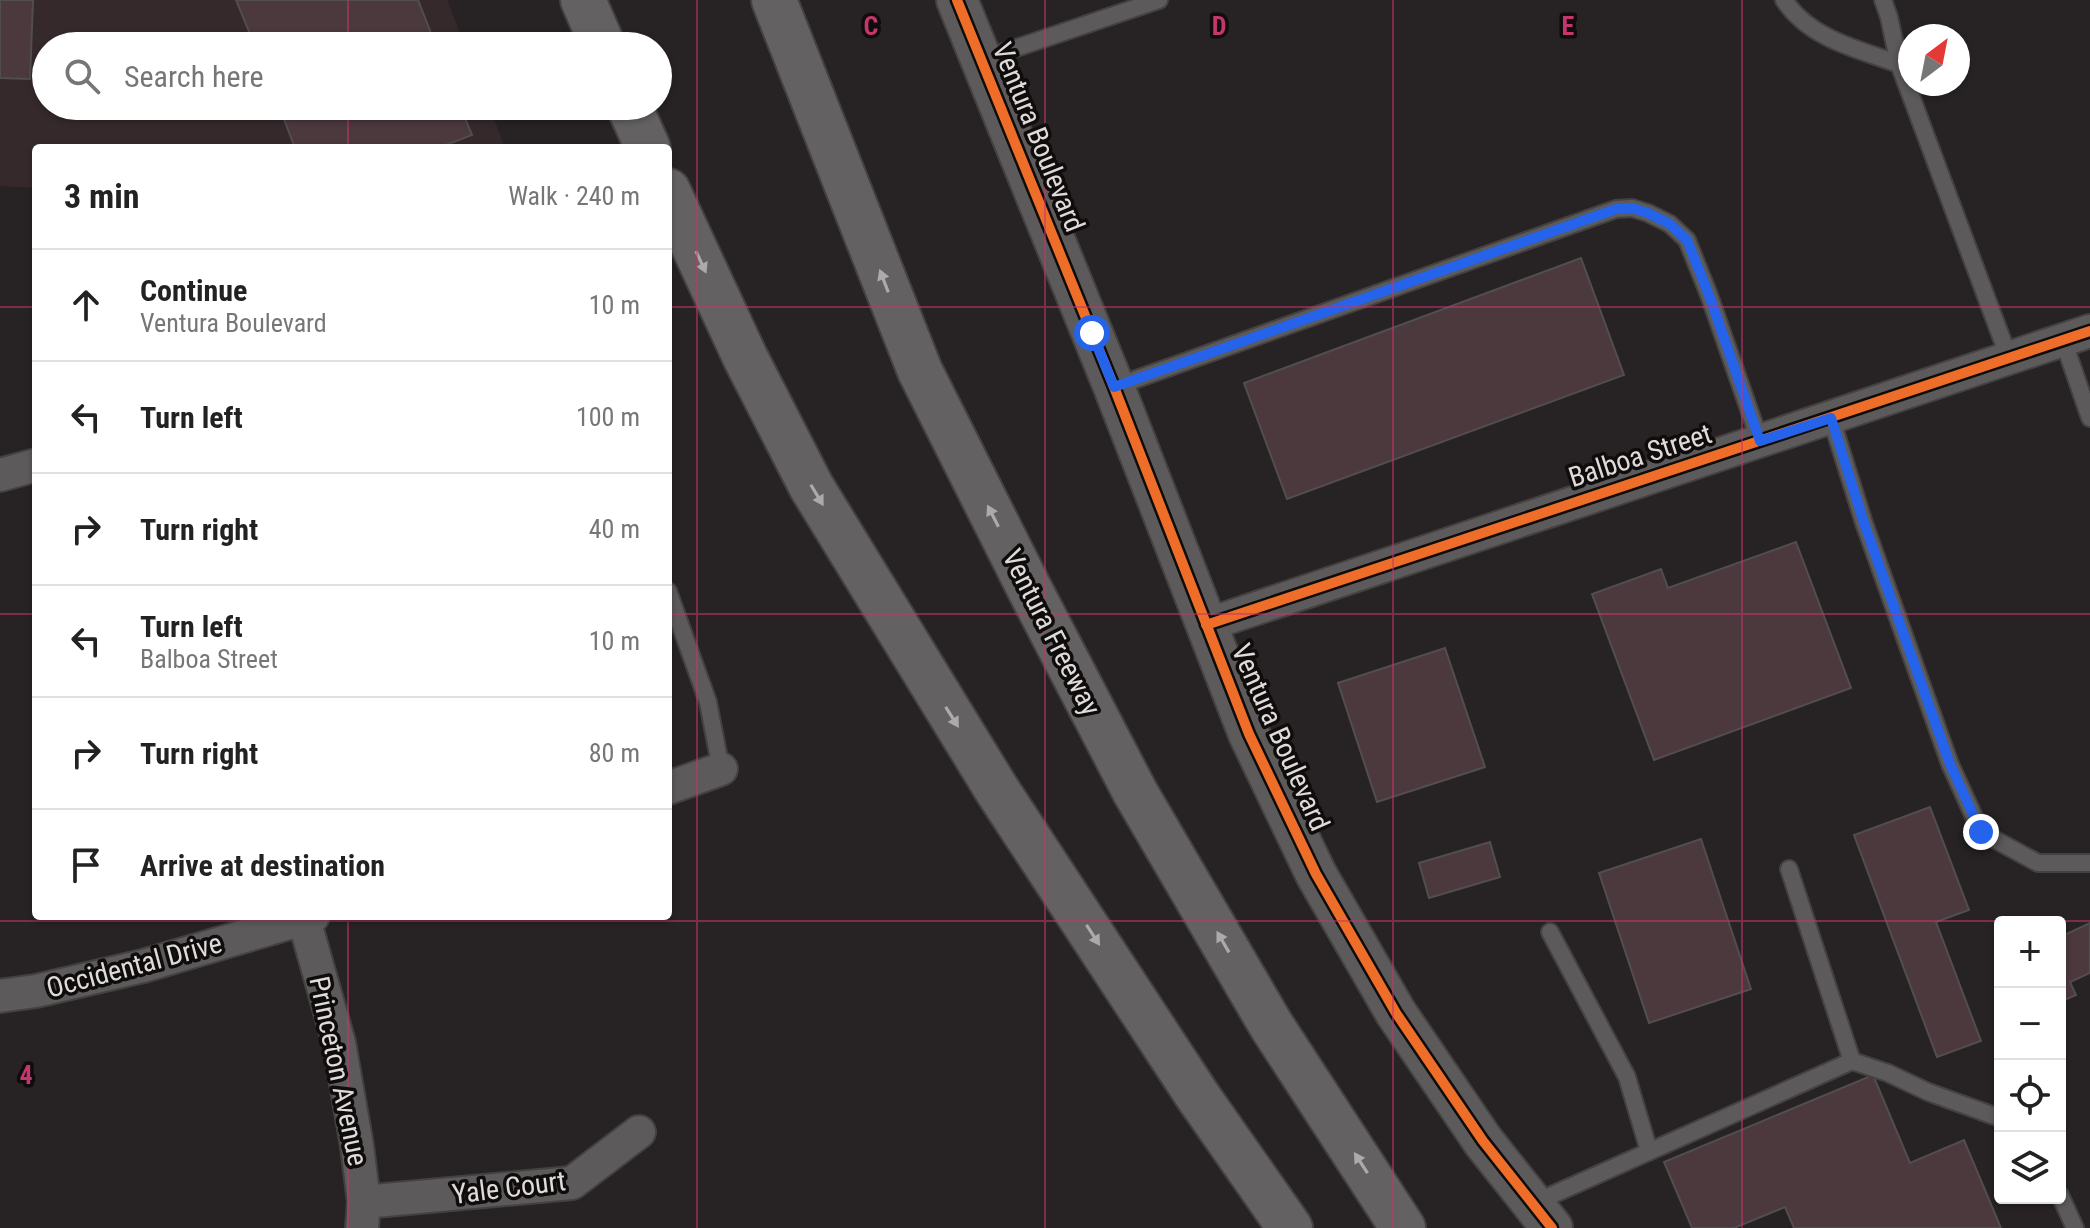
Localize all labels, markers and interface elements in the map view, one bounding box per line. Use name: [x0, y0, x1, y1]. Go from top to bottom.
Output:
text: C: [864, 11, 879, 41]
text: D: [1212, 11, 1226, 41]
text: E: [1562, 11, 1575, 41]
north arrow: [1898, 24, 1970, 96]
search box: [32, 32, 672, 120]
street label: Ventura Boulevard: [986, 38, 1091, 237]
icon: search: [60, 54, 104, 98]
text: Search here: [124, 59, 264, 94]
text: 3 min: [64, 176, 140, 216]
text: Walk · 240 m: [508, 181, 640, 211]
one-way arrow: [694, 250, 708, 274]
one-way arrow: [878, 269, 891, 293]
text: Continue: [140, 273, 247, 308]
icon: ahead: [64, 283, 108, 327]
text: 10 m: [589, 290, 640, 320]
text: Ventura Boulevard: [140, 308, 327, 338]
route start: [1074, 315, 1110, 351]
icon: left: [64, 395, 108, 439]
text: Turn left: [140, 400, 243, 435]
text: 100 m: [576, 402, 640, 432]
street label: Balboa Street: [1564, 417, 1716, 494]
one-way arrow: [809, 484, 823, 506]
one-way arrow: [986, 505, 1000, 528]
icon: right: [64, 507, 108, 551]
text: Turn right: [140, 512, 258, 547]
text: 40 m: [589, 514, 640, 544]
street label: Ventura Freeway: [996, 544, 1108, 721]
text: Turn left: [140, 609, 243, 644]
icon: left: [64, 619, 108, 663]
text: 10 m: [589, 626, 640, 656]
street label: Ventura Boulevard: [1225, 639, 1337, 836]
text: Balboa Street: [140, 644, 278, 674]
one-way arrow: [945, 706, 959, 728]
icon: right: [64, 731, 108, 775]
text: Turn right: [140, 736, 258, 771]
text: 80 m: [589, 738, 640, 768]
route end: [1963, 814, 1999, 850]
icon: arrive: [64, 843, 108, 887]
text: Arrive at destination: [140, 848, 385, 883]
map controls: [1994, 916, 2066, 1204]
button: +: [1994, 916, 2066, 988]
one-way arrow: [1085, 925, 1100, 946]
street label: Occidental Drive: [43, 926, 225, 1005]
one-way arrow: [1216, 931, 1230, 954]
street label: Princeton Avenue: [302, 973, 375, 1169]
button: −: [1994, 988, 2066, 1060]
text: 4: [19, 1060, 33, 1090]
button: locate: [1994, 1060, 2066, 1132]
button: layers: [1994, 1132, 2066, 1204]
one-way arrow: [1353, 1152, 1368, 1173]
street label: Yale Court: [450, 1164, 568, 1211]

